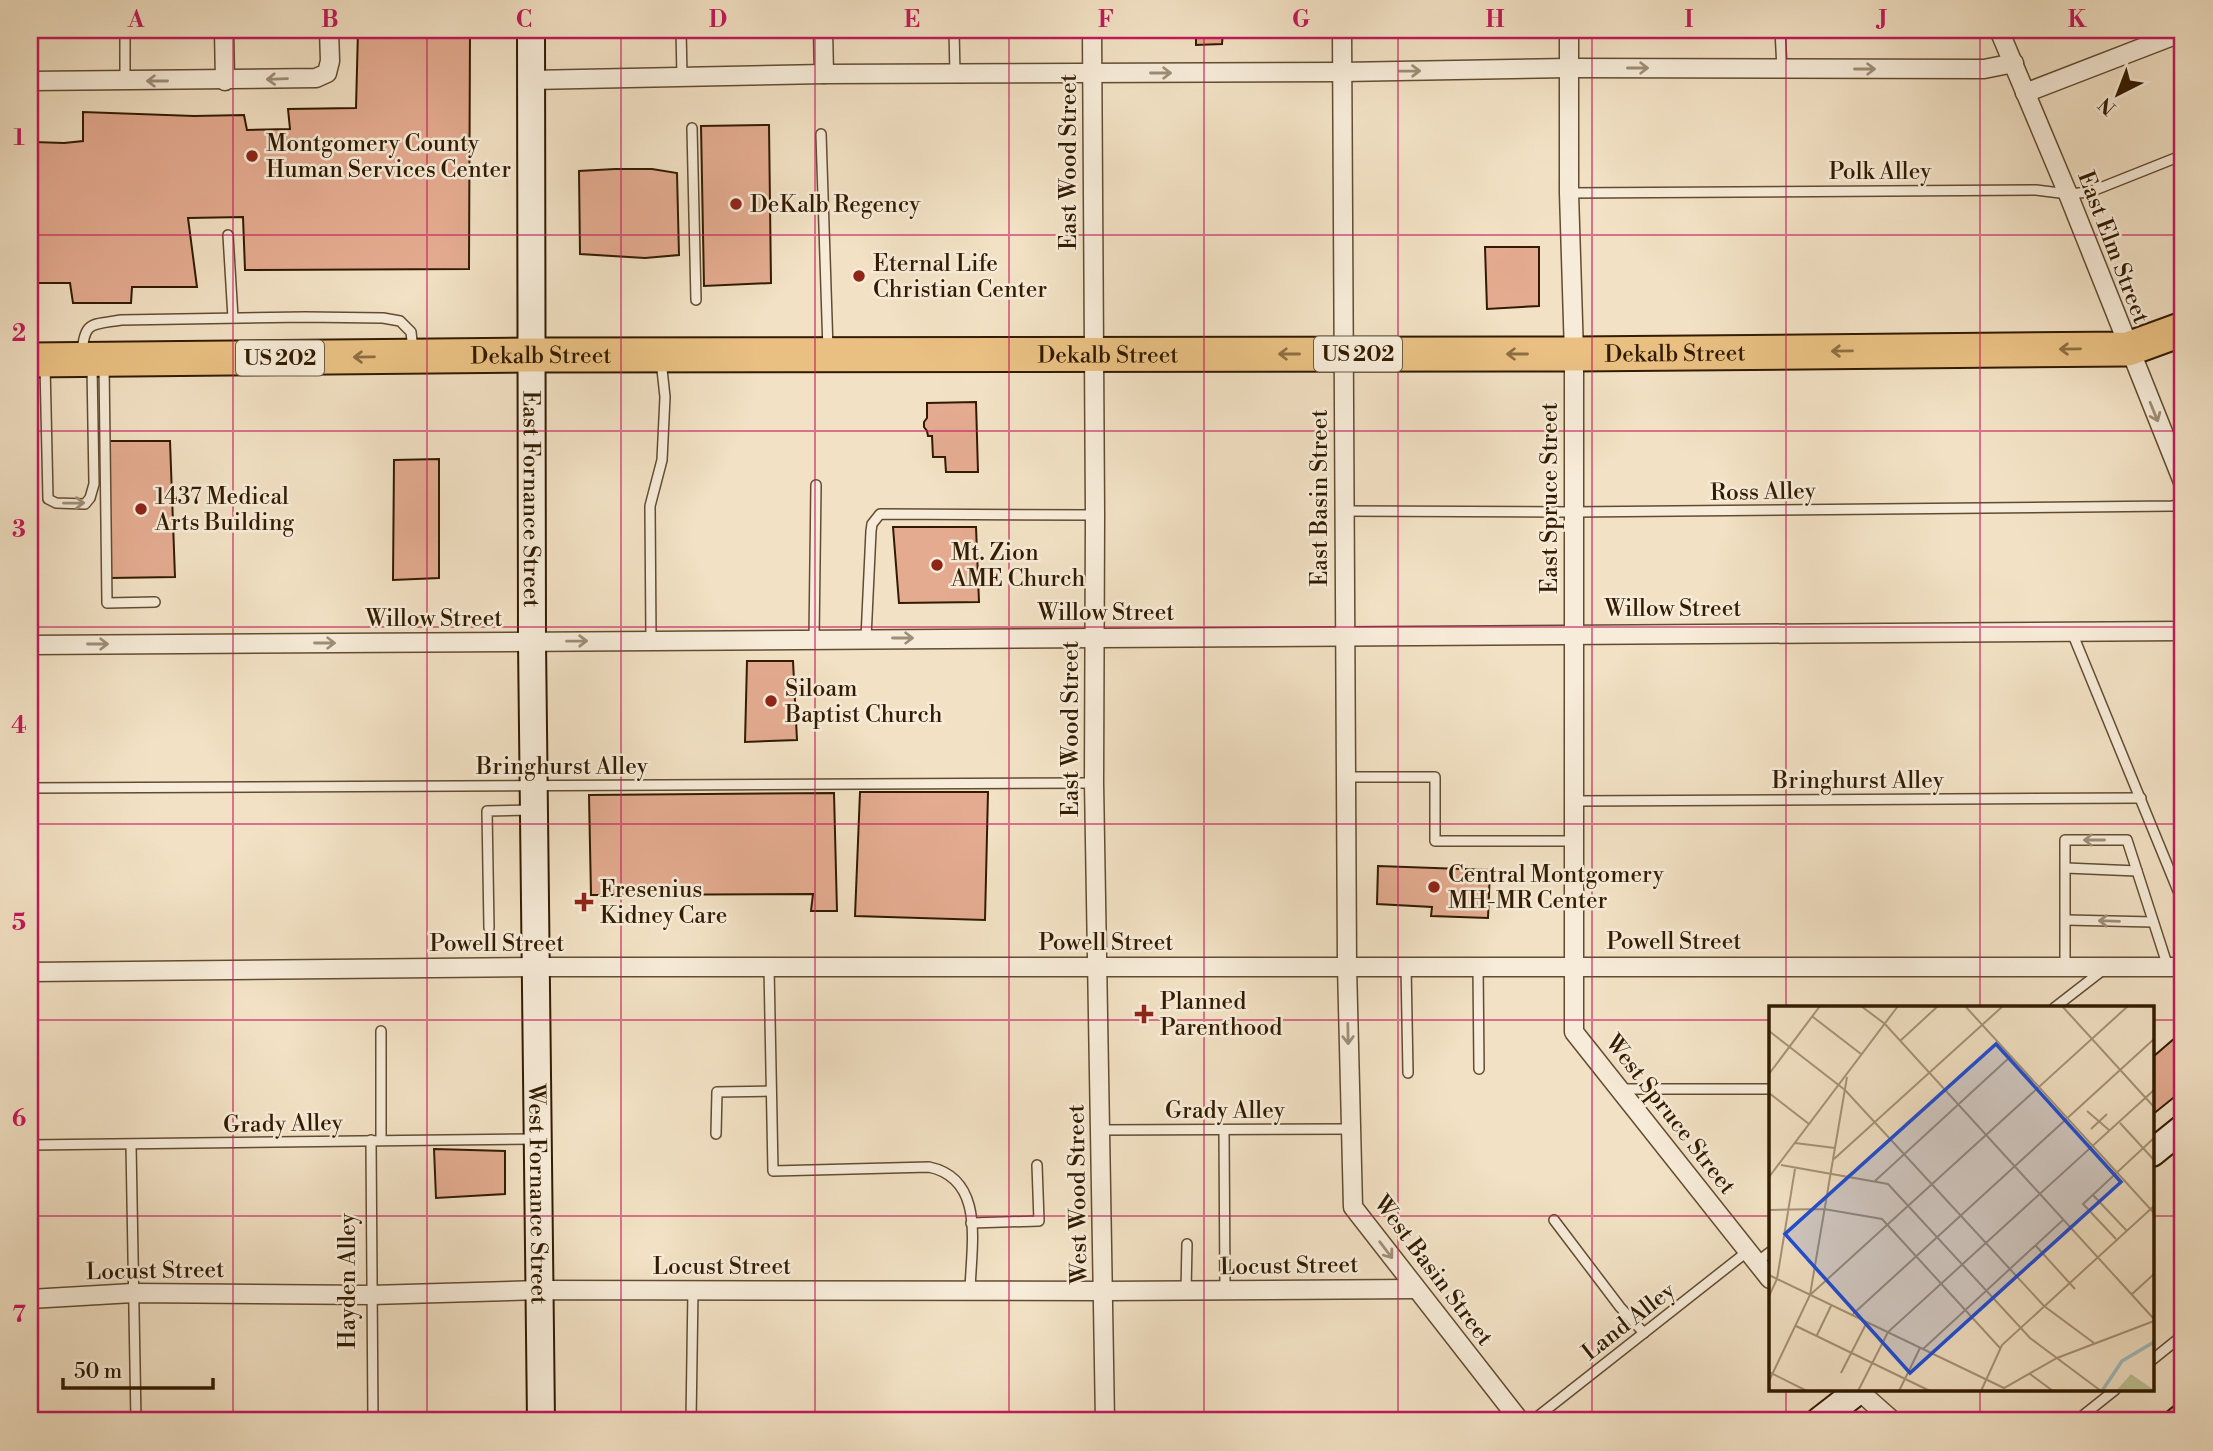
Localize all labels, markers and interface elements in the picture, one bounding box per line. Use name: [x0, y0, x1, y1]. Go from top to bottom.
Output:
text: A: [127, 6, 145, 34]
text: B: [321, 6, 339, 34]
text: C: [516, 6, 532, 34]
text: D: [709, 6, 727, 34]
text: E: [904, 6, 920, 34]
text: F: [1098, 6, 1114, 34]
text: G: [1292, 6, 1310, 34]
text: H: [1486, 6, 1505, 34]
text: I: [1685, 6, 1694, 34]
text: J: [1876, 6, 1888, 34]
text: K: [2068, 6, 2087, 34]
north arrow: [2084, 60, 2154, 130]
one-way arrow: [1626, 61, 1649, 75]
one-way arrow: [1854, 62, 1877, 76]
one-way arrow: [1399, 64, 1422, 78]
one-way arrow: [1149, 66, 1172, 80]
one-way arrow: [265, 72, 288, 86]
one-way arrow: [146, 74, 169, 88]
street label: East Wood Street: [1055, 74, 1083, 250]
text: N: [2094, 92, 2121, 120]
text: 1: [13, 124, 25, 152]
place label: Montgomery County Human Services Center: [266, 130, 511, 184]
marker: Montgomery County Human Services Center: [244, 148, 260, 164]
street label: Polk Alley: [1829, 158, 1932, 186]
street label: East Elm Street: [2071, 167, 2155, 327]
place label: DeKalb Regency: [750, 191, 921, 219]
marker: DeKalb Regency: [728, 196, 744, 212]
place label: Eternal Life Christian Center: [873, 250, 1047, 304]
marker: Eternal Life Christian Center: [851, 268, 867, 284]
text: 2: [12, 320, 26, 348]
road number: US 202: [1314, 336, 1402, 372]
street label: Dekalb Street: [1604, 339, 1746, 369]
road number: US 202: [236, 340, 324, 376]
street label: Dekalb Street: [1037, 341, 1179, 370]
street label: Dekalb Street: [470, 342, 612, 371]
one-way arrow: [2058, 342, 2081, 356]
one-way arrow: [1831, 344, 1854, 358]
one-way arrow: [1278, 347, 1301, 361]
one-way arrow: [1505, 347, 1528, 361]
one-way arrow: [353, 350, 376, 364]
street label: East Fornance Street: [517, 390, 545, 608]
one-way arrow: [2148, 400, 2161, 422]
street label: East Spruce Street: [1536, 402, 1564, 594]
street label: East Basin Street: [1306, 409, 1334, 587]
street label: Ross Alley: [1710, 477, 1817, 507]
place label: 1437 Medical Arts Building: [154, 483, 294, 537]
one-way arrow: [62, 496, 85, 510]
marker: 1437 Medical Arts Building: [133, 501, 149, 517]
text: 3: [12, 516, 26, 544]
place label: Mt. Zion AME Church: [950, 539, 1085, 593]
marker: Mt. Zion AME Church: [929, 557, 945, 573]
street label: Willow Street: [1604, 595, 1741, 623]
street label: Willow Street: [1037, 599, 1174, 627]
street label: Willow Street: [365, 605, 502, 633]
one-way arrow: [891, 631, 914, 645]
one-way arrow: [566, 634, 589, 648]
one-way arrow: [314, 636, 337, 650]
one-way arrow: [86, 638, 109, 651]
street label: East Wood Street: [1057, 641, 1085, 817]
place label: Siloam Baptist Church: [784, 675, 943, 729]
marker: Siloam Baptist Church: [763, 693, 779, 709]
text: 4: [11, 712, 27, 740]
street label: Bringhurst Alley: [475, 753, 649, 781]
street label: Bringhurst Alley: [1771, 767, 1945, 795]
one-way arrow: [2082, 833, 2105, 847]
place label: Central Montgomery MH-MR Center: [1448, 861, 1665, 915]
place label: Fresenius Kidney Care: [600, 876, 727, 930]
marker: Central Montgomery MH-MR Center: [1426, 879, 1442, 895]
marker: Fresenius Kidney Care: [574, 892, 594, 912]
text: 5: [12, 909, 26, 937]
one-way arrow: [2098, 914, 2121, 927]
street label: Powell Street: [1607, 928, 1741, 956]
street label: Powell Street: [1039, 929, 1173, 957]
street label: Powell Street: [430, 930, 564, 958]
place label: Planned Parenthood: [1160, 988, 1282, 1042]
marker: Planned Parenthood: [1134, 1004, 1154, 1024]
inset map: [1769, 1006, 2154, 1392]
one-way arrow: [1342, 1022, 1355, 1045]
street label: West Spruce Street: [1599, 1028, 1741, 1200]
street label: West Fornance Street: [522, 1083, 553, 1304]
street label: Grady Alley: [1165, 1097, 1286, 1125]
street label: West Wood Street: [1062, 1104, 1094, 1285]
text: 6: [12, 1105, 26, 1133]
street label: Grady Alley: [223, 1109, 344, 1139]
street label: West Basin Street: [1367, 1189, 1499, 1351]
street label: Hayden Alley: [334, 1212, 362, 1349]
one-way arrow: [1379, 1241, 1394, 1259]
street label: Locust Street: [1220, 1251, 1358, 1281]
street label: Locust Street: [653, 1253, 791, 1281]
street label: Locust Street: [86, 1256, 224, 1286]
street label: Land Alley: [1576, 1276, 1681, 1367]
text: 7: [12, 1301, 26, 1329]
scale bar: [63, 1346, 214, 1390]
text: 50 m: [74, 1359, 122, 1385]

